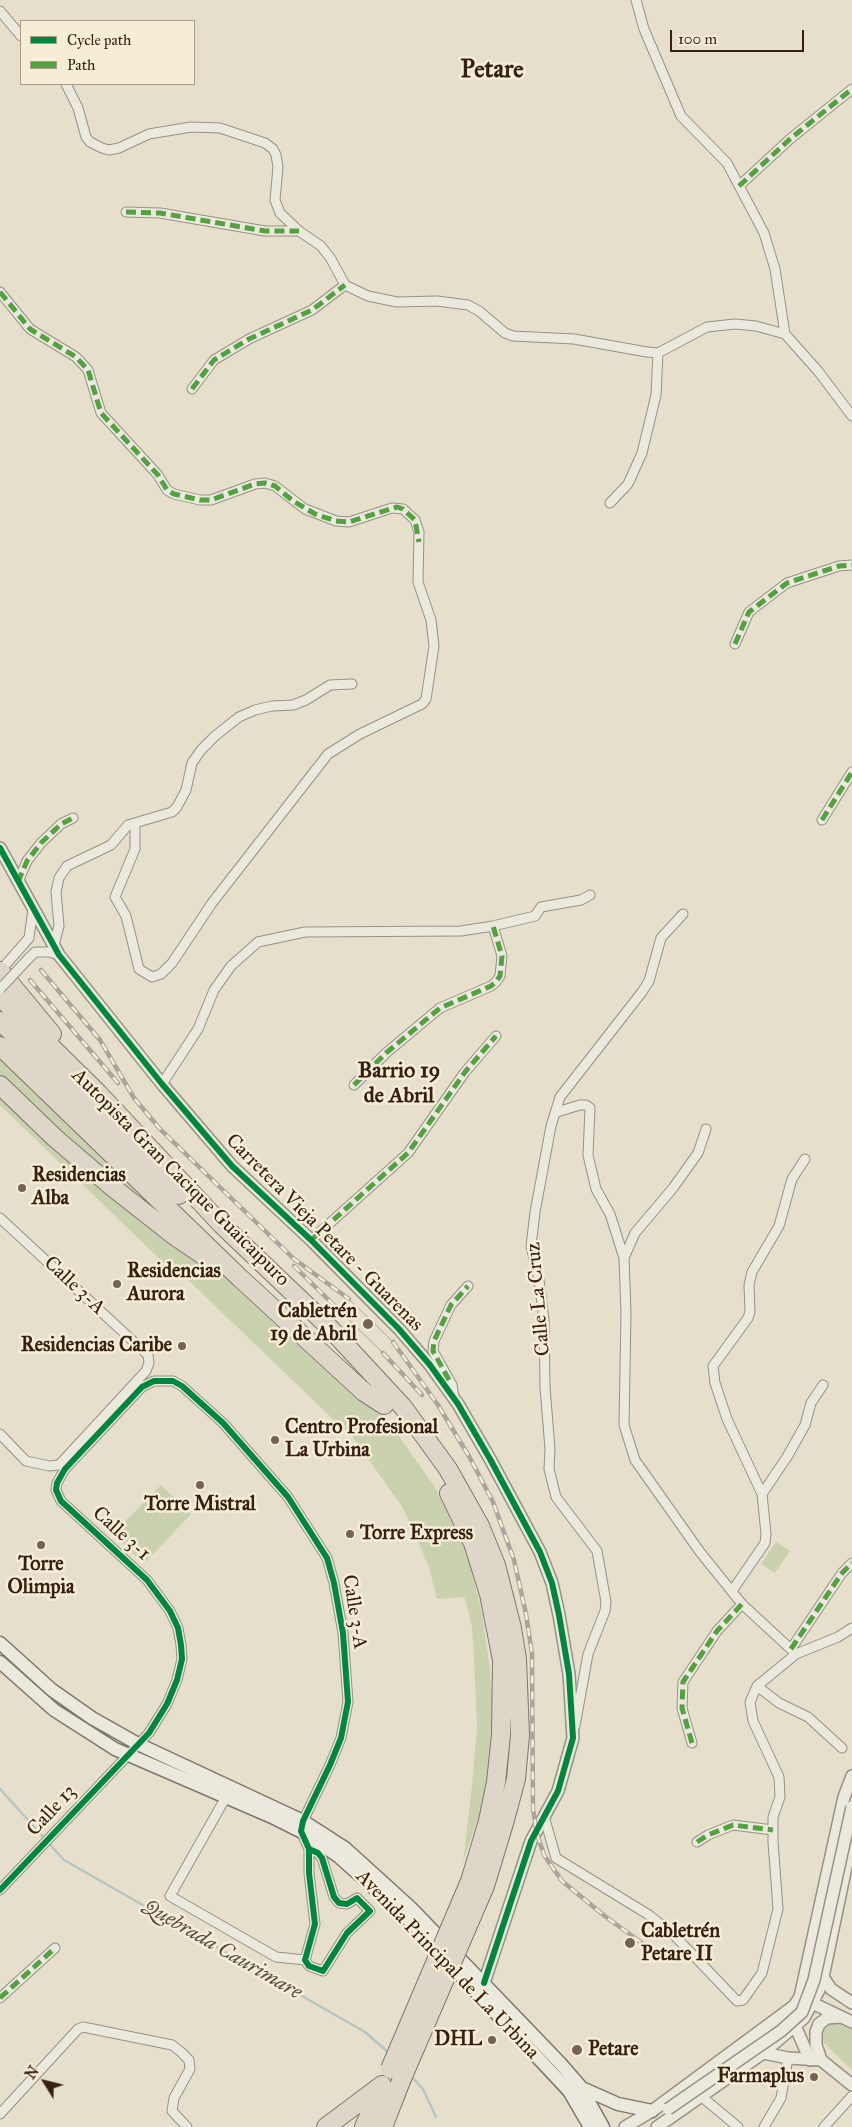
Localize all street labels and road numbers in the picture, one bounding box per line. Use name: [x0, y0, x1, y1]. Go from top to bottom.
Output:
street label: Autopista Gran Cacique Guaicaipuro: [66, 1064, 294, 1292]
street label: Carretera Vieja Petare - Guarenas: [220, 1129, 428, 1337]
street label: Calle La Cruz: [522, 1241, 556, 1357]
street label: Calle 3-A: [38, 1252, 110, 1320]
street label: Calle 3-1: [87, 1502, 155, 1566]
street label: Calle 3-A: [336, 1573, 372, 1651]
street label: Calle 13: [22, 1780, 82, 1842]
street label: Avenida Principal de La Urbina: [350, 1865, 544, 2065]

